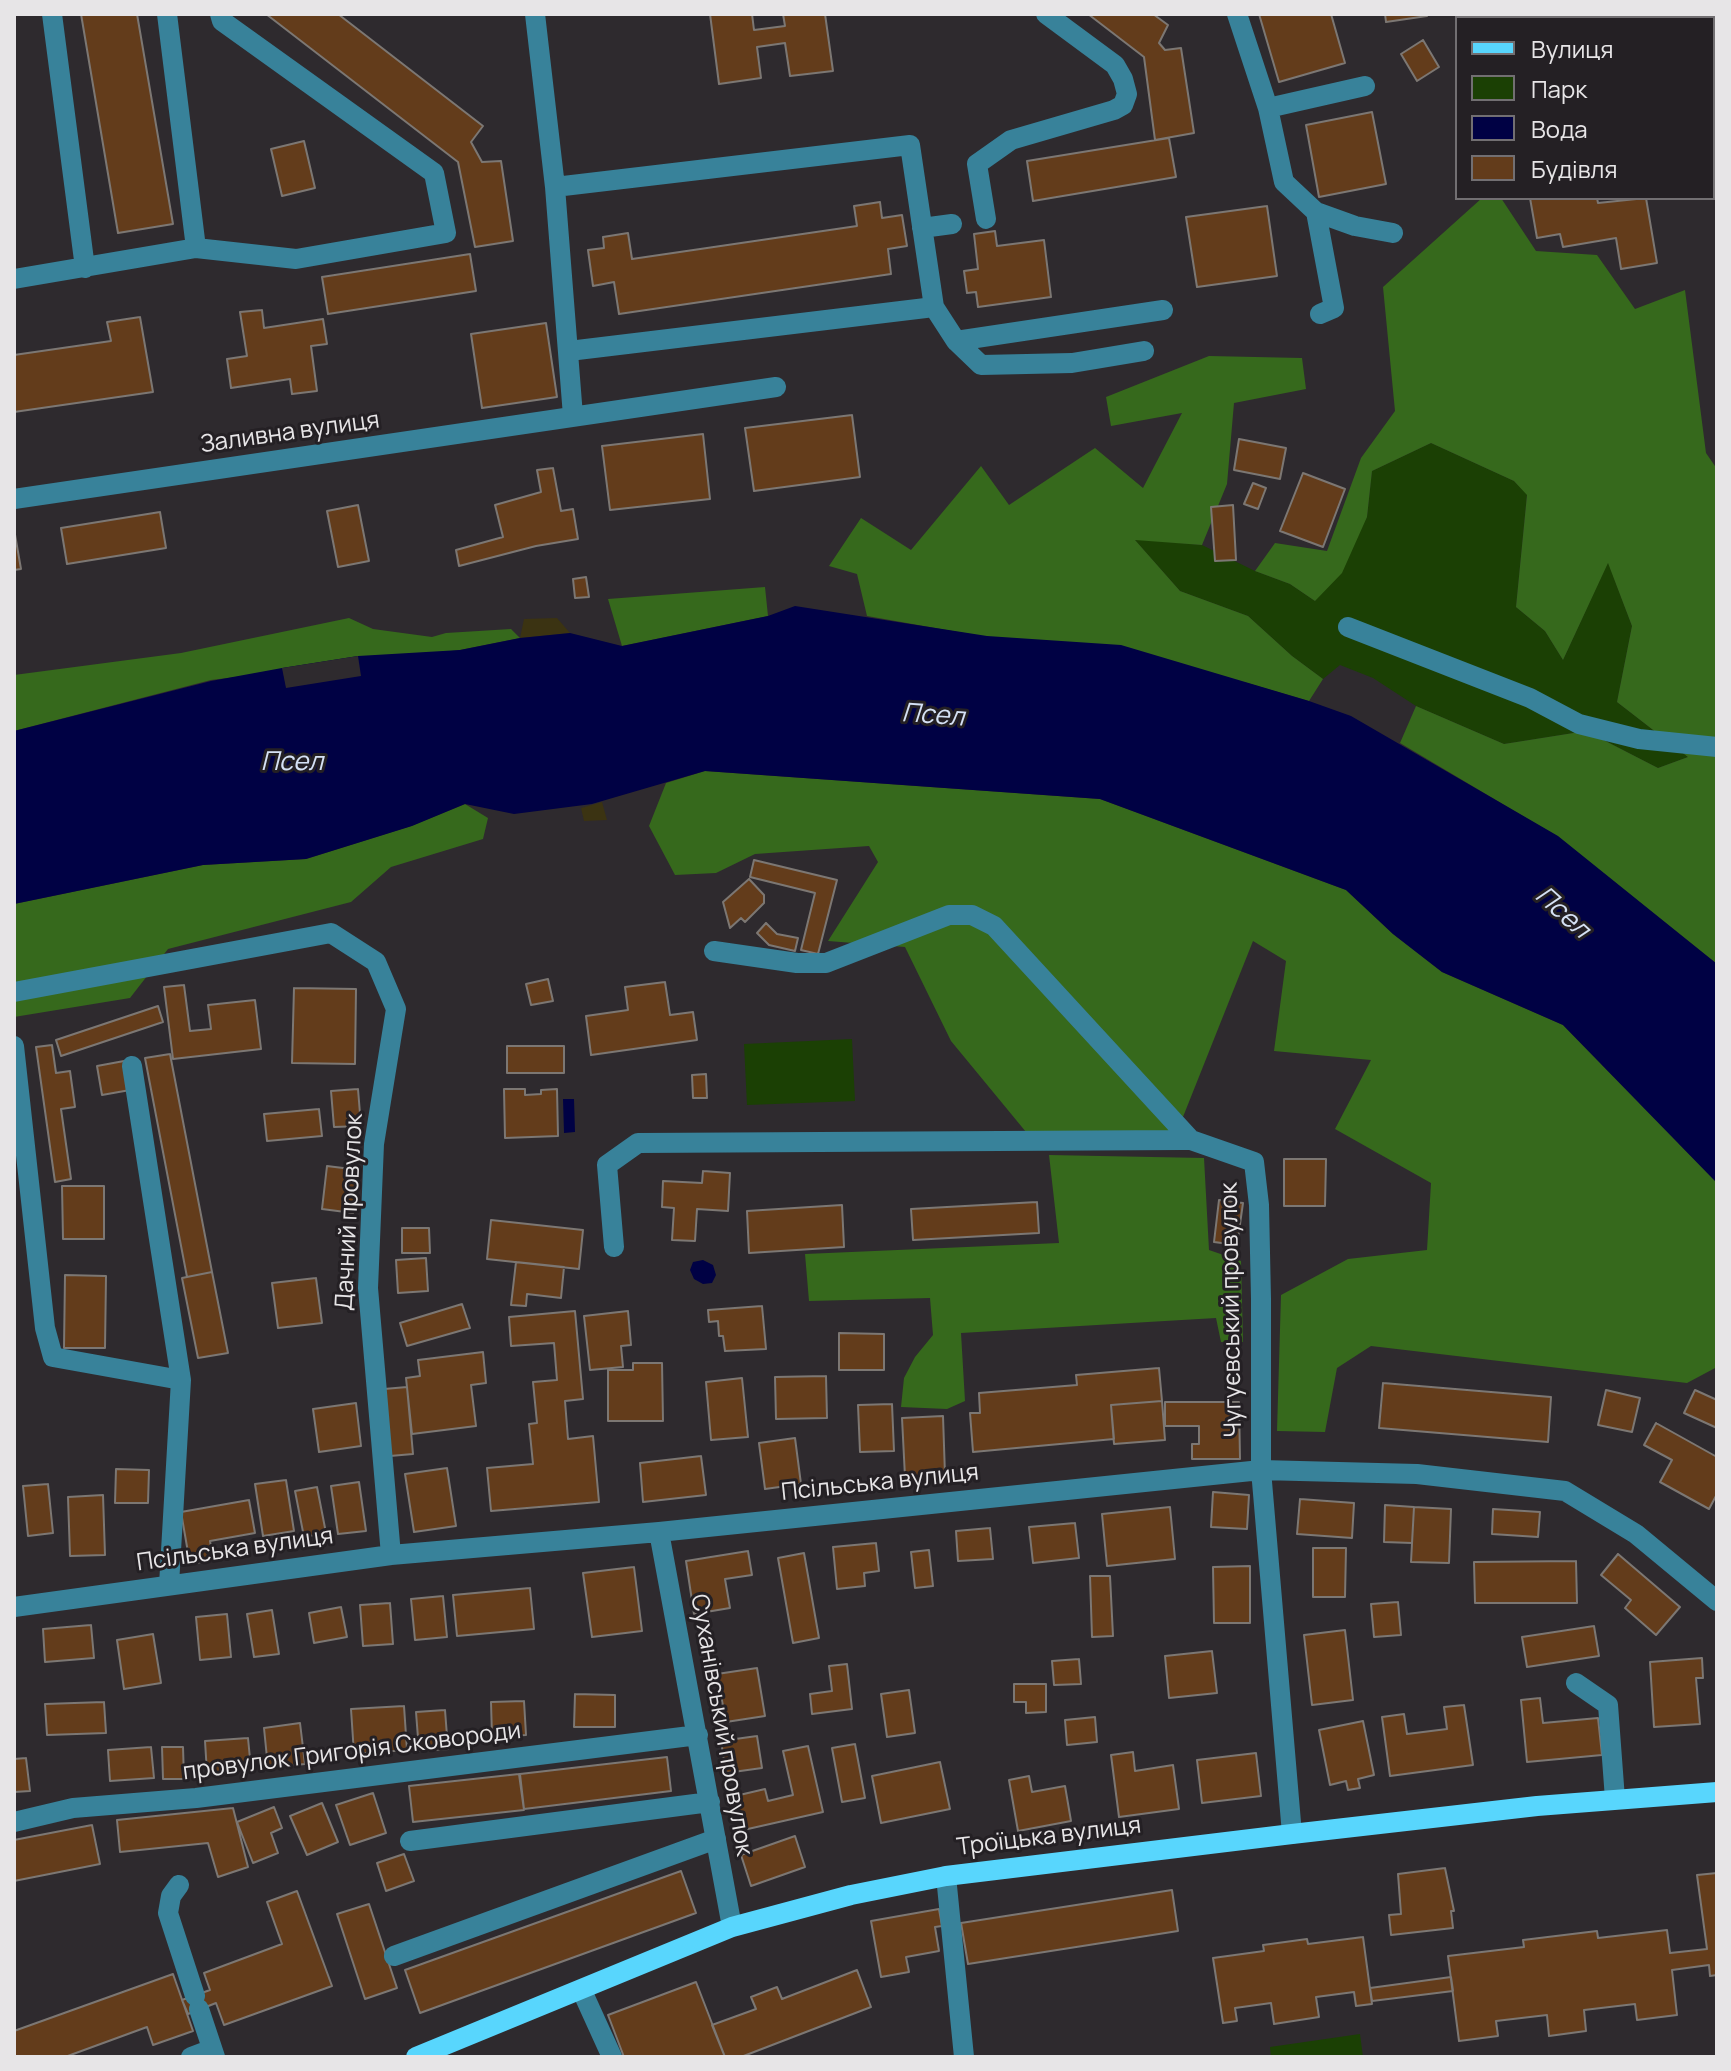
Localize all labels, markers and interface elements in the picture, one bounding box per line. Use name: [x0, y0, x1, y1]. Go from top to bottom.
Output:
legend: [1455, 16, 1715, 200]
text: Вулиця: [1531, 32, 1613, 65]
text: Парк: [1531, 72, 1587, 105]
text: Вода: [1531, 112, 1588, 145]
text: Будівля: [1531, 152, 1618, 185]
street label: Заливна вулиця: [198, 406, 382, 460]
water label: Псел: [901, 698, 965, 734]
water label: Псел: [261, 747, 323, 779]
water label: Псел: [1528, 880, 1596, 946]
street label: Дачний провулок: [330, 1113, 370, 1311]
street label: Чугуєвський провулок: [1215, 1182, 1249, 1438]
street label: Псільська вулиця: [780, 1458, 980, 1508]
street label: Псільська вулиця: [135, 1522, 335, 1578]
street label: Суханівський провулок: [684, 1592, 758, 1858]
street label: провулок Григорія Сковороди: [181, 1717, 523, 1787]
street label: Троїцька вулиця: [955, 1811, 1143, 1863]

